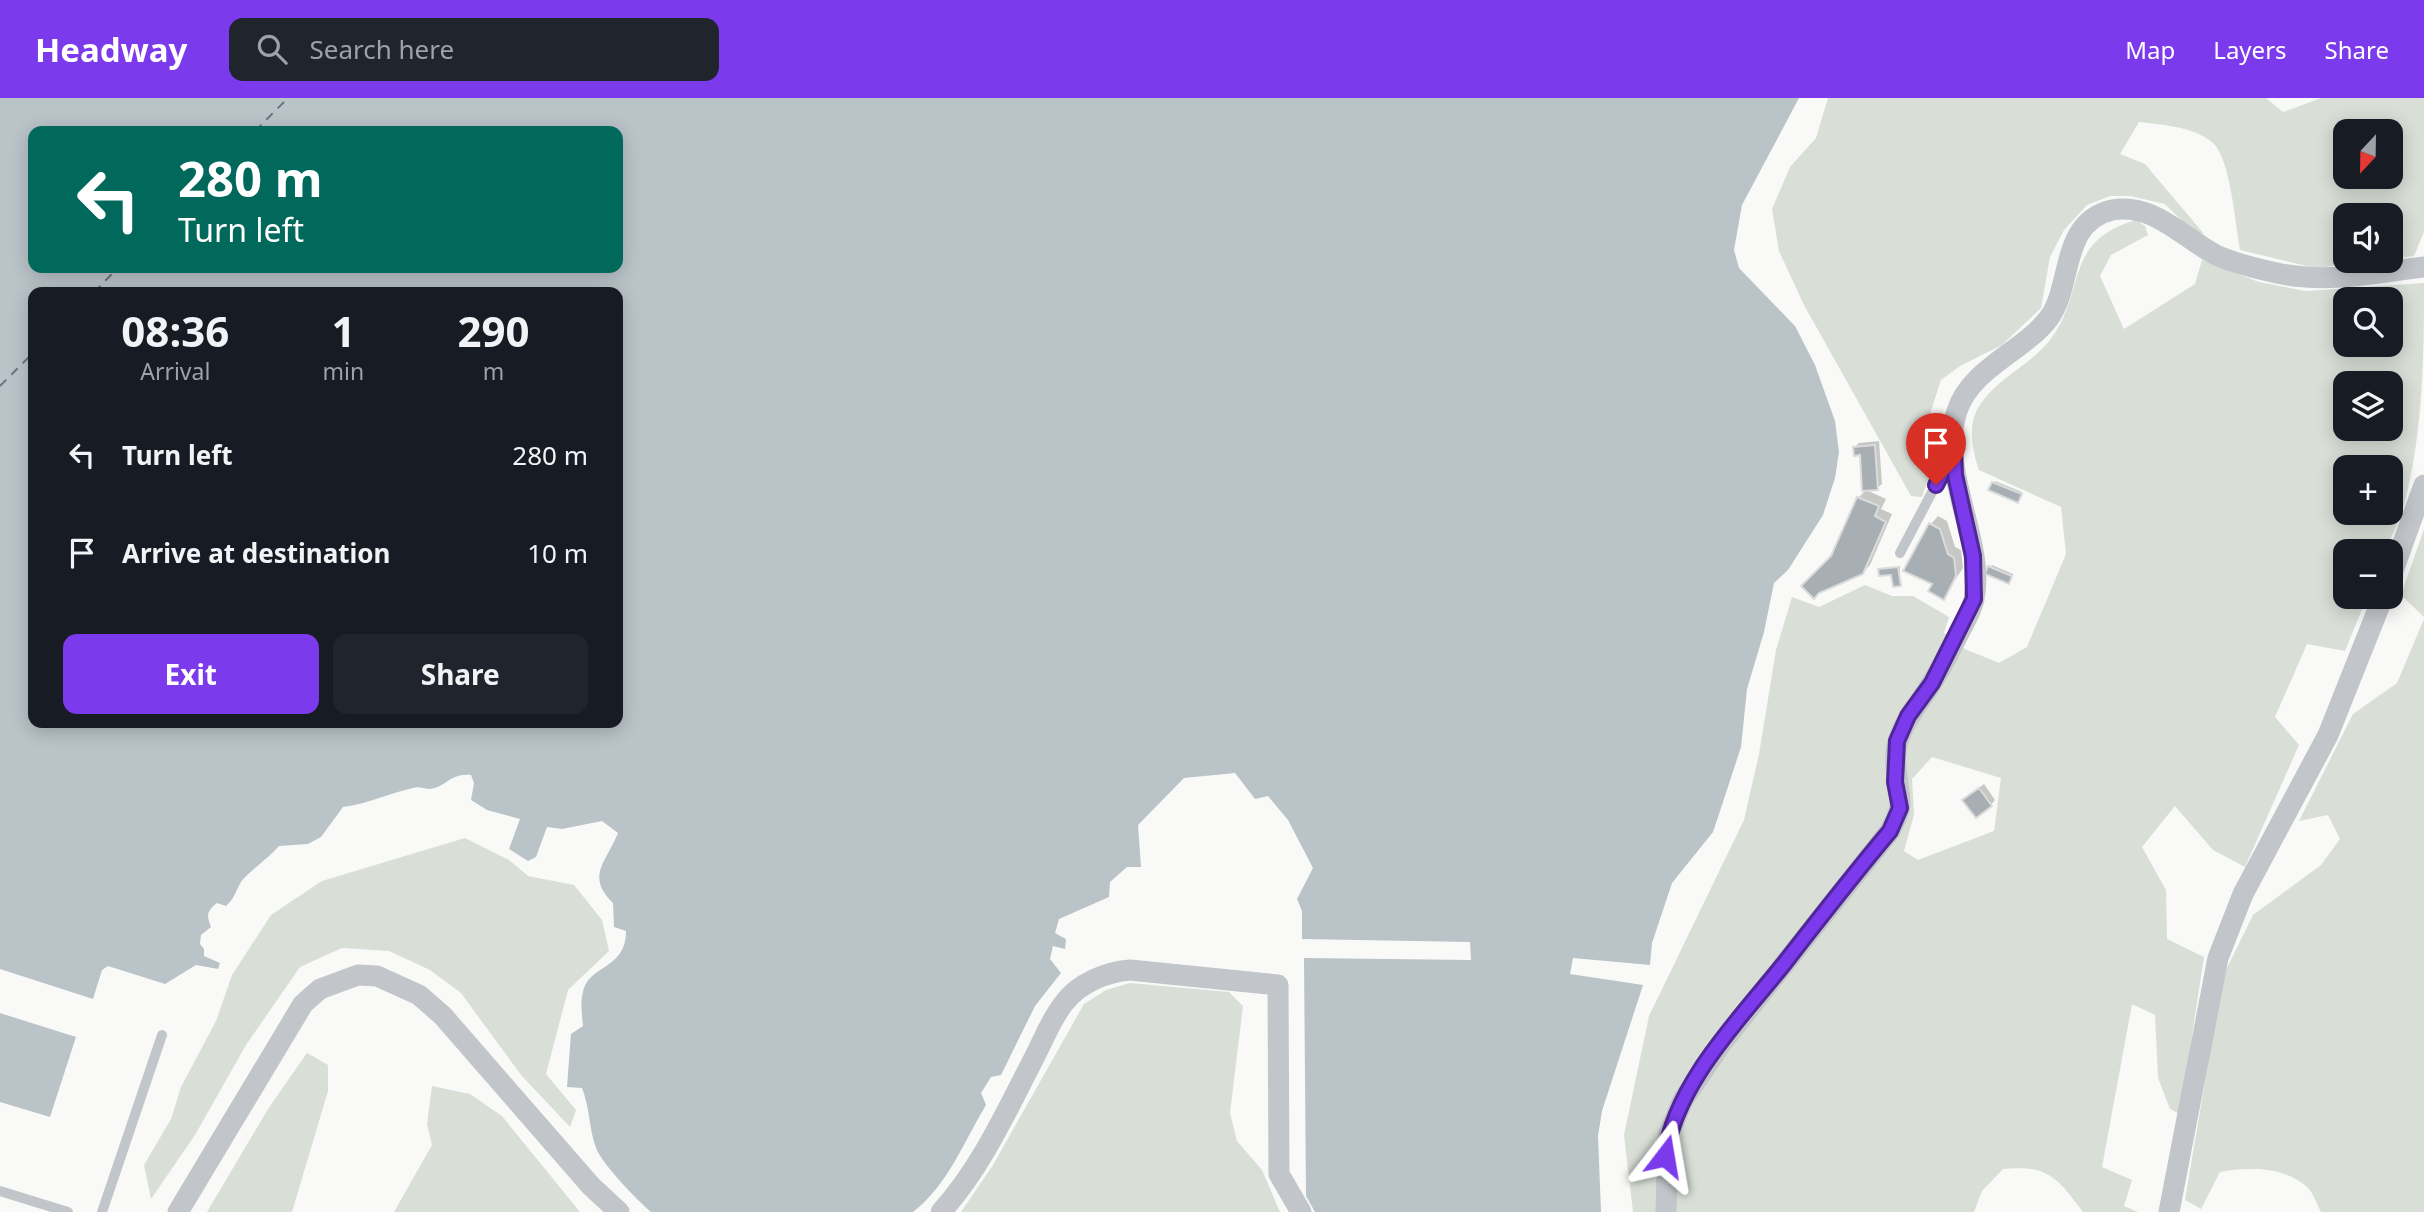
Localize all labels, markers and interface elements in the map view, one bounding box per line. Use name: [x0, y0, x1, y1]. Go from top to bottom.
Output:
search box: [229, 18, 719, 81]
text: Headway: [35, 27, 187, 72]
icon: search: [253, 30, 291, 68]
text: Search here: [309, 31, 454, 67]
text: Map: [2125, 33, 2175, 66]
text: Layers: [2213, 33, 2287, 66]
text: Share: [2325, 33, 2389, 66]
north arrow: [2333, 119, 2403, 189]
map controls: [2333, 119, 2403, 609]
text: 280 m: [178, 145, 323, 211]
icon: left: [63, 154, 154, 245]
button: sound: [2333, 203, 2403, 273]
text: Turn left: [178, 208, 304, 251]
button: search: [2333, 287, 2403, 357]
text: 08:36: [121, 302, 229, 359]
text: 1: [331, 302, 355, 359]
text: 290: [458, 302, 530, 359]
text: Arrival: [140, 355, 210, 387]
text: min: [323, 355, 364, 387]
text: m: [483, 355, 504, 387]
button: layers: [2333, 371, 2403, 441]
pin: [1906, 413, 1966, 485]
icon: arrive: [1917, 424, 1955, 462]
icon: left: [63, 436, 101, 474]
text: Turn left: [122, 437, 233, 473]
text: 280 m: [512, 437, 588, 473]
button: +: [2333, 455, 2403, 525]
icon: arrive: [63, 534, 101, 572]
text: Arrive at destination: [122, 535, 391, 571]
text: 10 m: [527, 535, 588, 571]
button: −: [2333, 539, 2403, 609]
button: Exit: [63, 634, 319, 714]
button: Share: [333, 634, 588, 714]
position arrow: [1628, 1119, 1702, 1193]

